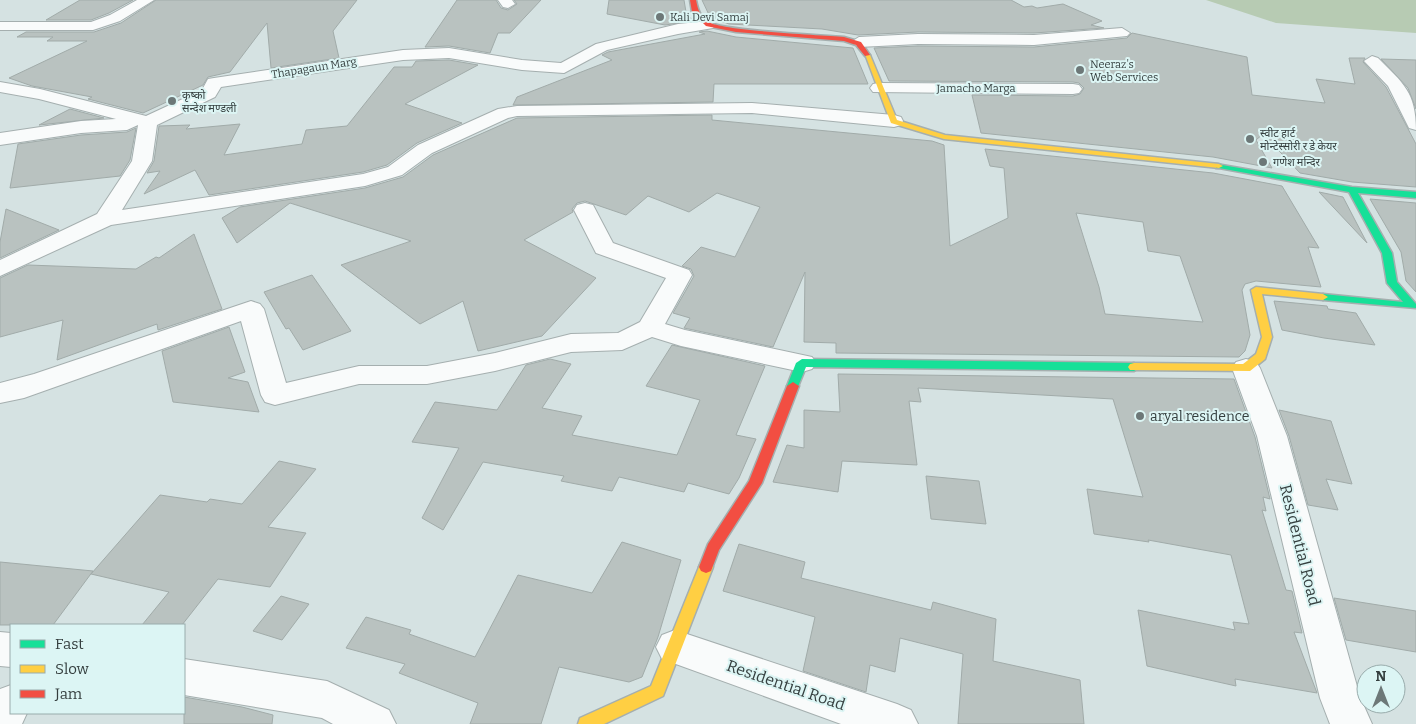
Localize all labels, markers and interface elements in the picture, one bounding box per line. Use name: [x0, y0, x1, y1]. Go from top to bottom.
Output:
marker: Kali Devi Samaj: [654, 11, 666, 23]
place label: Kali Devi Samaj: [670, 11, 749, 24]
street label: Thapagaun Marg: [270, 55, 358, 81]
place label: Neeraz's Web Services: [1090, 58, 1158, 84]
marker: Neeraz's Web Services: [1074, 64, 1086, 76]
street label: Jamacho Marga: [935, 82, 1016, 95]
place label: कृष्को सन्देश मण्डली: [182, 89, 237, 115]
marker: कृष्को सन्देश मण्डली: [166, 95, 178, 107]
place label: स्वीट हार्ट मोन्टेस्सोरी र डे केयर: [1260, 127, 1337, 153]
marker: स्वीट हार्ट मोन्टेस्सोरी र डे केयर: [1244, 133, 1256, 145]
marker: गणेश मन्दिर: [1257, 156, 1269, 168]
place label: गणेश मन्दिर: [1273, 156, 1320, 169]
place label: aryal residence: [1150, 408, 1249, 425]
marker: aryal residence: [1134, 410, 1146, 422]
street label: Residential Road: [1276, 482, 1324, 608]
legend: [10, 624, 185, 714]
text: Fast: [55, 635, 84, 653]
street label: Residential Road: [724, 656, 848, 714]
text: Slow: [55, 660, 90, 678]
north arrow: [1356, 664, 1406, 714]
text: N: [1376, 668, 1387, 685]
text: Jam: [54, 685, 83, 703]

